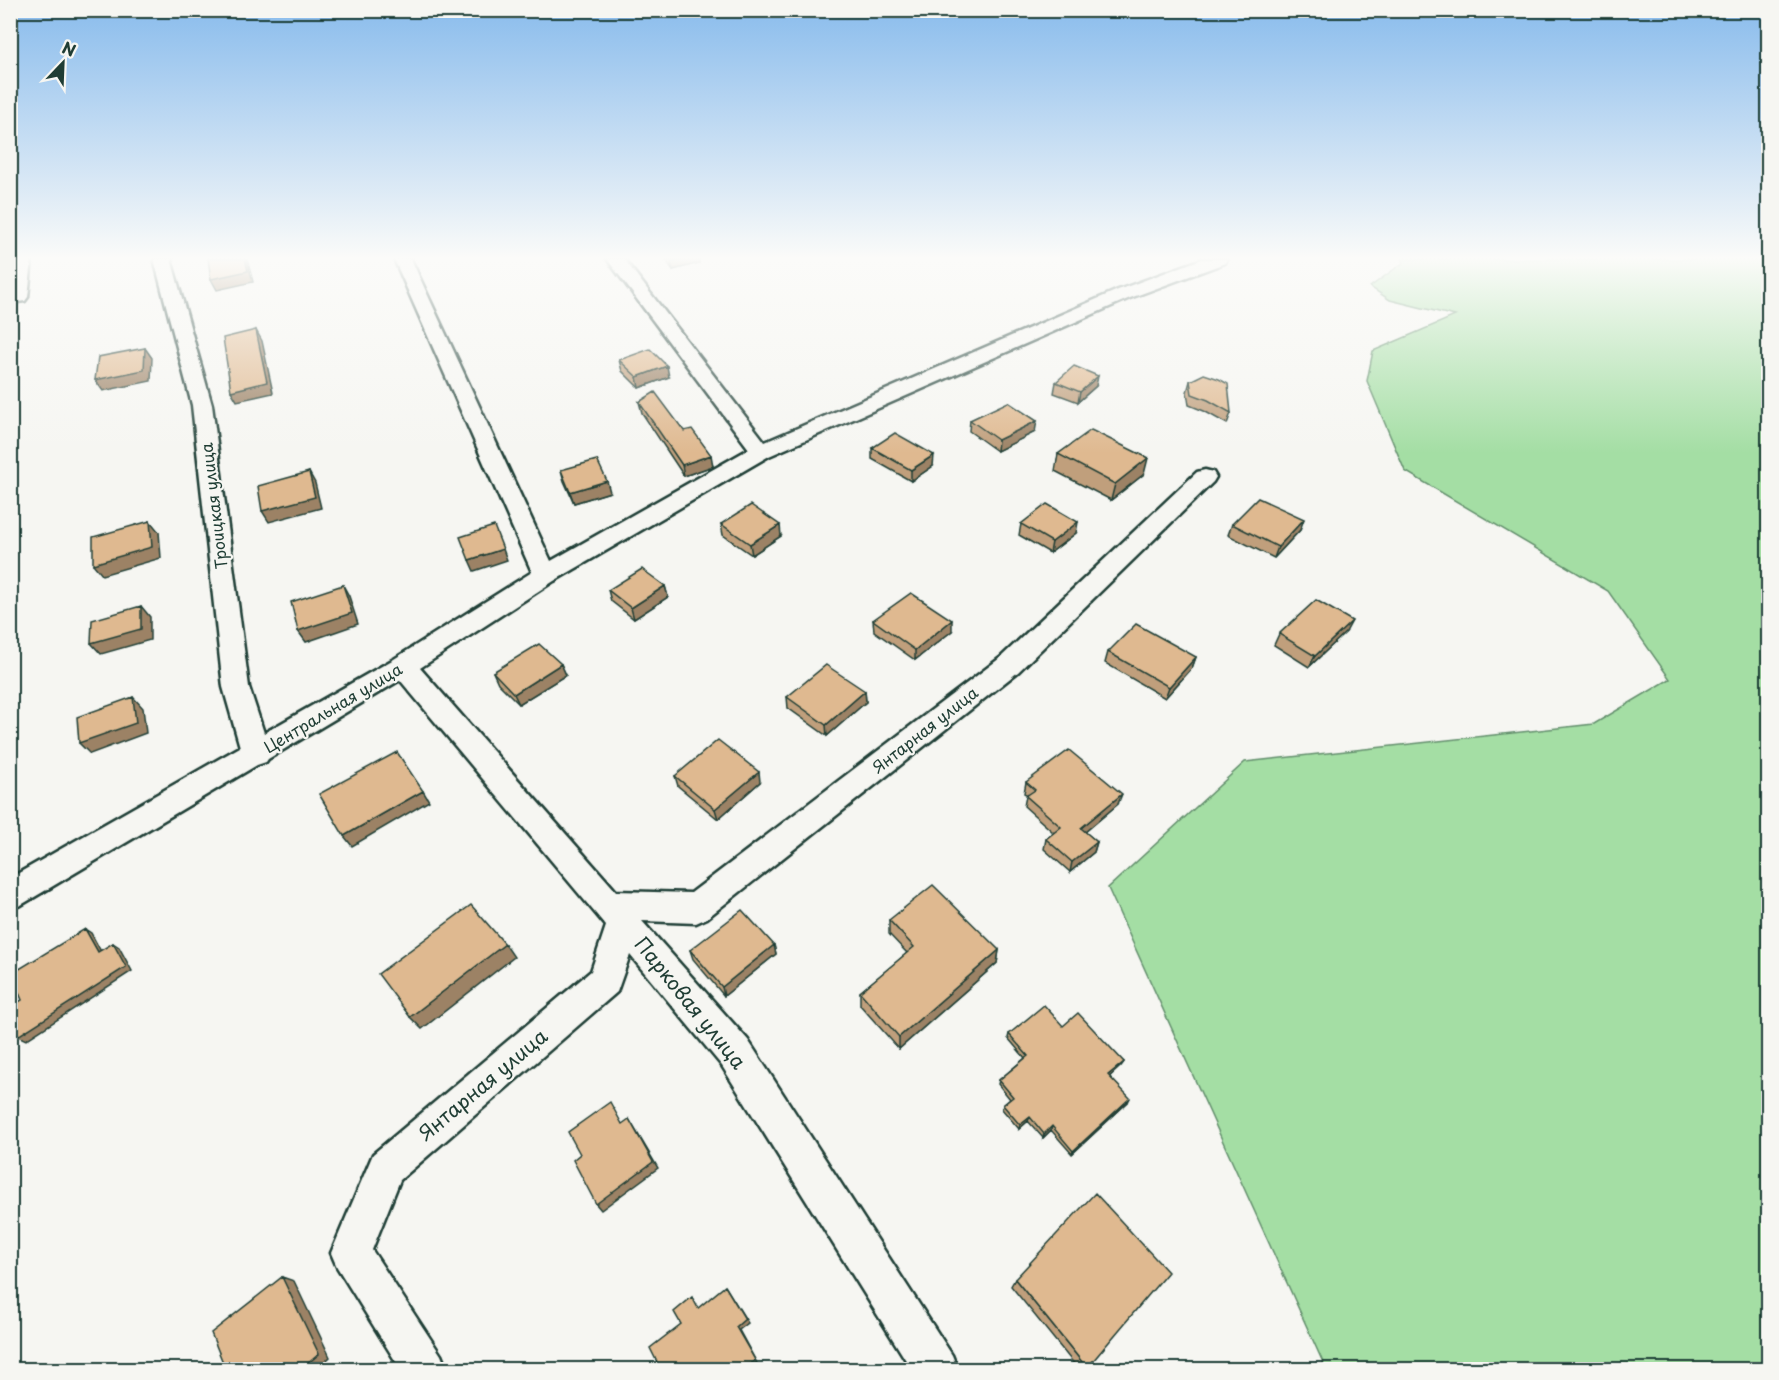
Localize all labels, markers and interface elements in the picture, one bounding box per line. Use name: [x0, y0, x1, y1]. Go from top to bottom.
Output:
north arrow: [33, 33, 93, 93]
text: N: [59, 35, 80, 62]
street label: Троицкая улица: [193, 442, 233, 571]
street label: Центральная улица: [259, 656, 406, 758]
street label: Янтарная улица: [866, 680, 982, 778]
street label: Парковая улица: [628, 930, 754, 1075]
street label: Янтарная улица: [411, 1021, 554, 1147]

